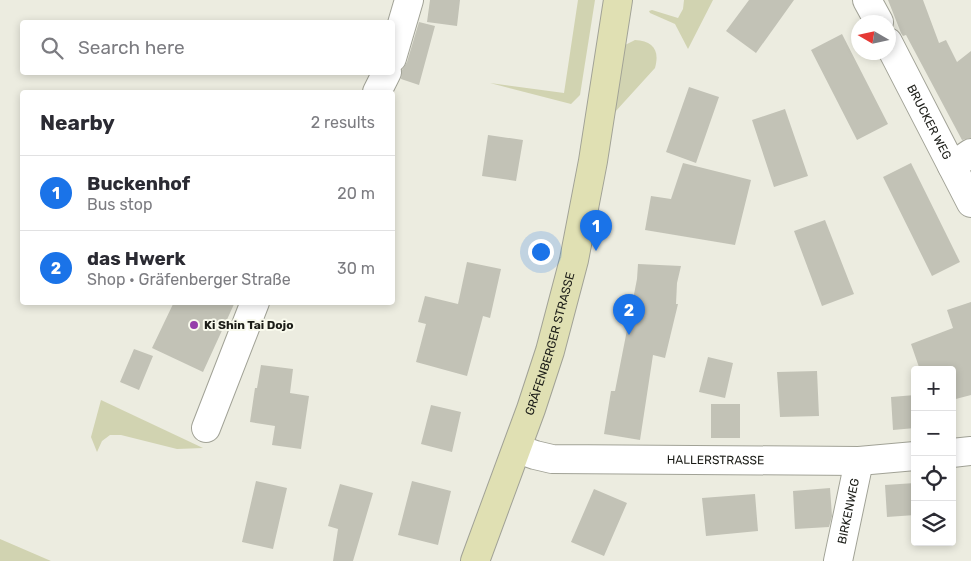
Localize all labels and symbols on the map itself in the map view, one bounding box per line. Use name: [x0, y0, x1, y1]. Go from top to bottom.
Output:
north arrow: [851, 15, 896, 60]
street label: BRUCKER WEG: [904, 82, 954, 162]
pin: 1: [580, 210, 612, 251]
your location: [528, 239, 554, 265]
street label: GRÄFENBERGER STRASSE: [522, 271, 577, 417]
pin: 2: [613, 294, 645, 335]
place label: Ki Shin Tai Dojo: [204, 318, 294, 332]
marker: Ki Shin Tai Dojo: [188, 319, 200, 331]
street label: HALLERSTRASSE: [667, 453, 764, 467]
street label: BIRKENWEG: [835, 477, 862, 545]

